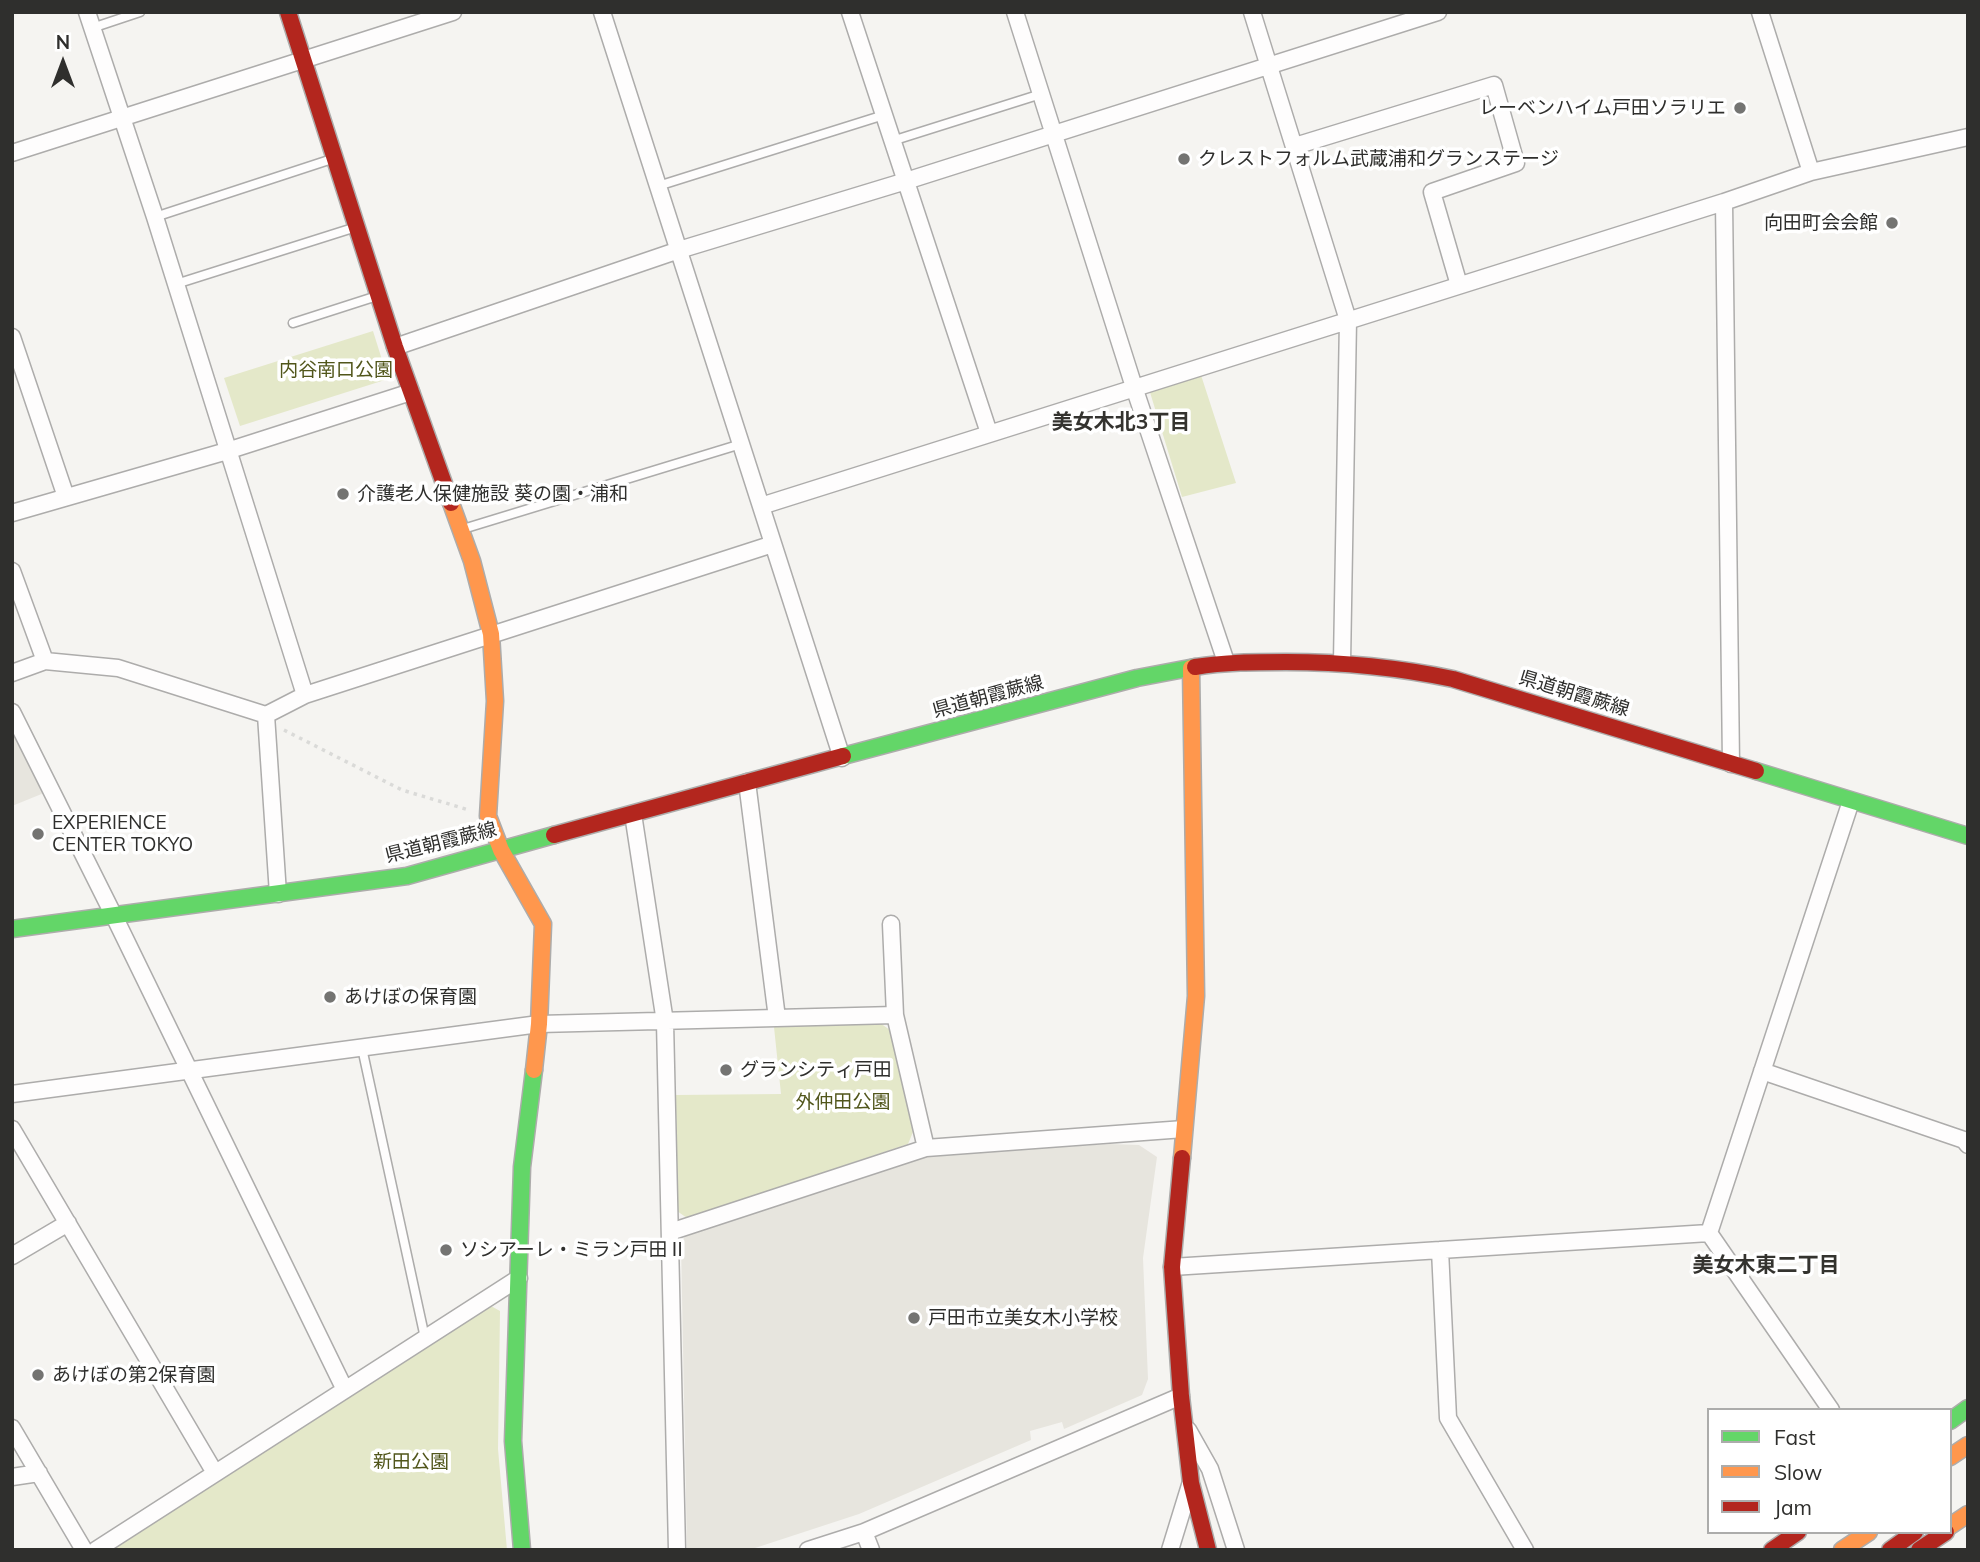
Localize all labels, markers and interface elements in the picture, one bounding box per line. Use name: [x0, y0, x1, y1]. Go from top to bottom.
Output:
north arrow: [28, 28, 98, 98]
text: N: [56, 30, 70, 54]
place label: レーベンハイム戸田ソラリエ: [1479, 97, 1726, 119]
marker: レーベンハイム戸田ソラリエ: [1732, 100, 1748, 116]
place label: クレストフォルム武蔵浦和グランステージ: [1198, 148, 1559, 170]
marker: クレストフォルム武蔵浦和グランステージ: [1176, 151, 1192, 167]
place label: 向田町会会館: [1764, 212, 1878, 234]
marker: 向田町会会館: [1884, 215, 1900, 231]
park label: 内谷南口公園: [279, 359, 393, 381]
district label: 美女木北3丁目: [1052, 410, 1190, 436]
place label: 介護老人保健施設 葵の園・浦和: [357, 483, 628, 505]
marker: 介護老人保健施設 葵の園・浦和: [335, 486, 351, 502]
street label: 県道朝霞蕨線: [1516, 666, 1632, 722]
street label: 県道朝霞蕨線: [930, 671, 1046, 723]
place label: EXPERIENCE CENTER TOKYO: [52, 812, 193, 856]
street label: 県道朝霞蕨線: [383, 818, 499, 868]
marker: EXPERIENCE CENTER TOKYO: [30, 826, 46, 842]
place label: あけぼの保育園: [344, 986, 477, 1008]
marker: あけぼの保育園: [322, 989, 338, 1005]
place label: グランシティ戸田: [740, 1059, 892, 1081]
marker: グランシティ戸田: [718, 1062, 734, 1078]
park label: 外仲田公園: [796, 1091, 890, 1113]
place label: ソシアーレ・ミラン戸田Ⅱ: [460, 1239, 687, 1261]
marker: ソシアーレ・ミラン戸田Ⅱ: [438, 1242, 454, 1258]
district label: 美女木東二丁目: [1693, 1253, 1839, 1279]
place label: 戸田市立美女木小学校: [928, 1307, 1118, 1329]
marker: 戸田市立美女木小学校: [906, 1310, 922, 1326]
place label: あけぼの第2保育園: [52, 1364, 215, 1386]
marker: あけぼの第2保育園: [30, 1367, 46, 1383]
legend: [1707, 1408, 1952, 1534]
text: Fast: [1774, 1424, 1816, 1450]
park label: 新田公園: [373, 1451, 449, 1473]
text: Slow: [1774, 1459, 1822, 1485]
text: Jam: [1774, 1494, 1812, 1520]

